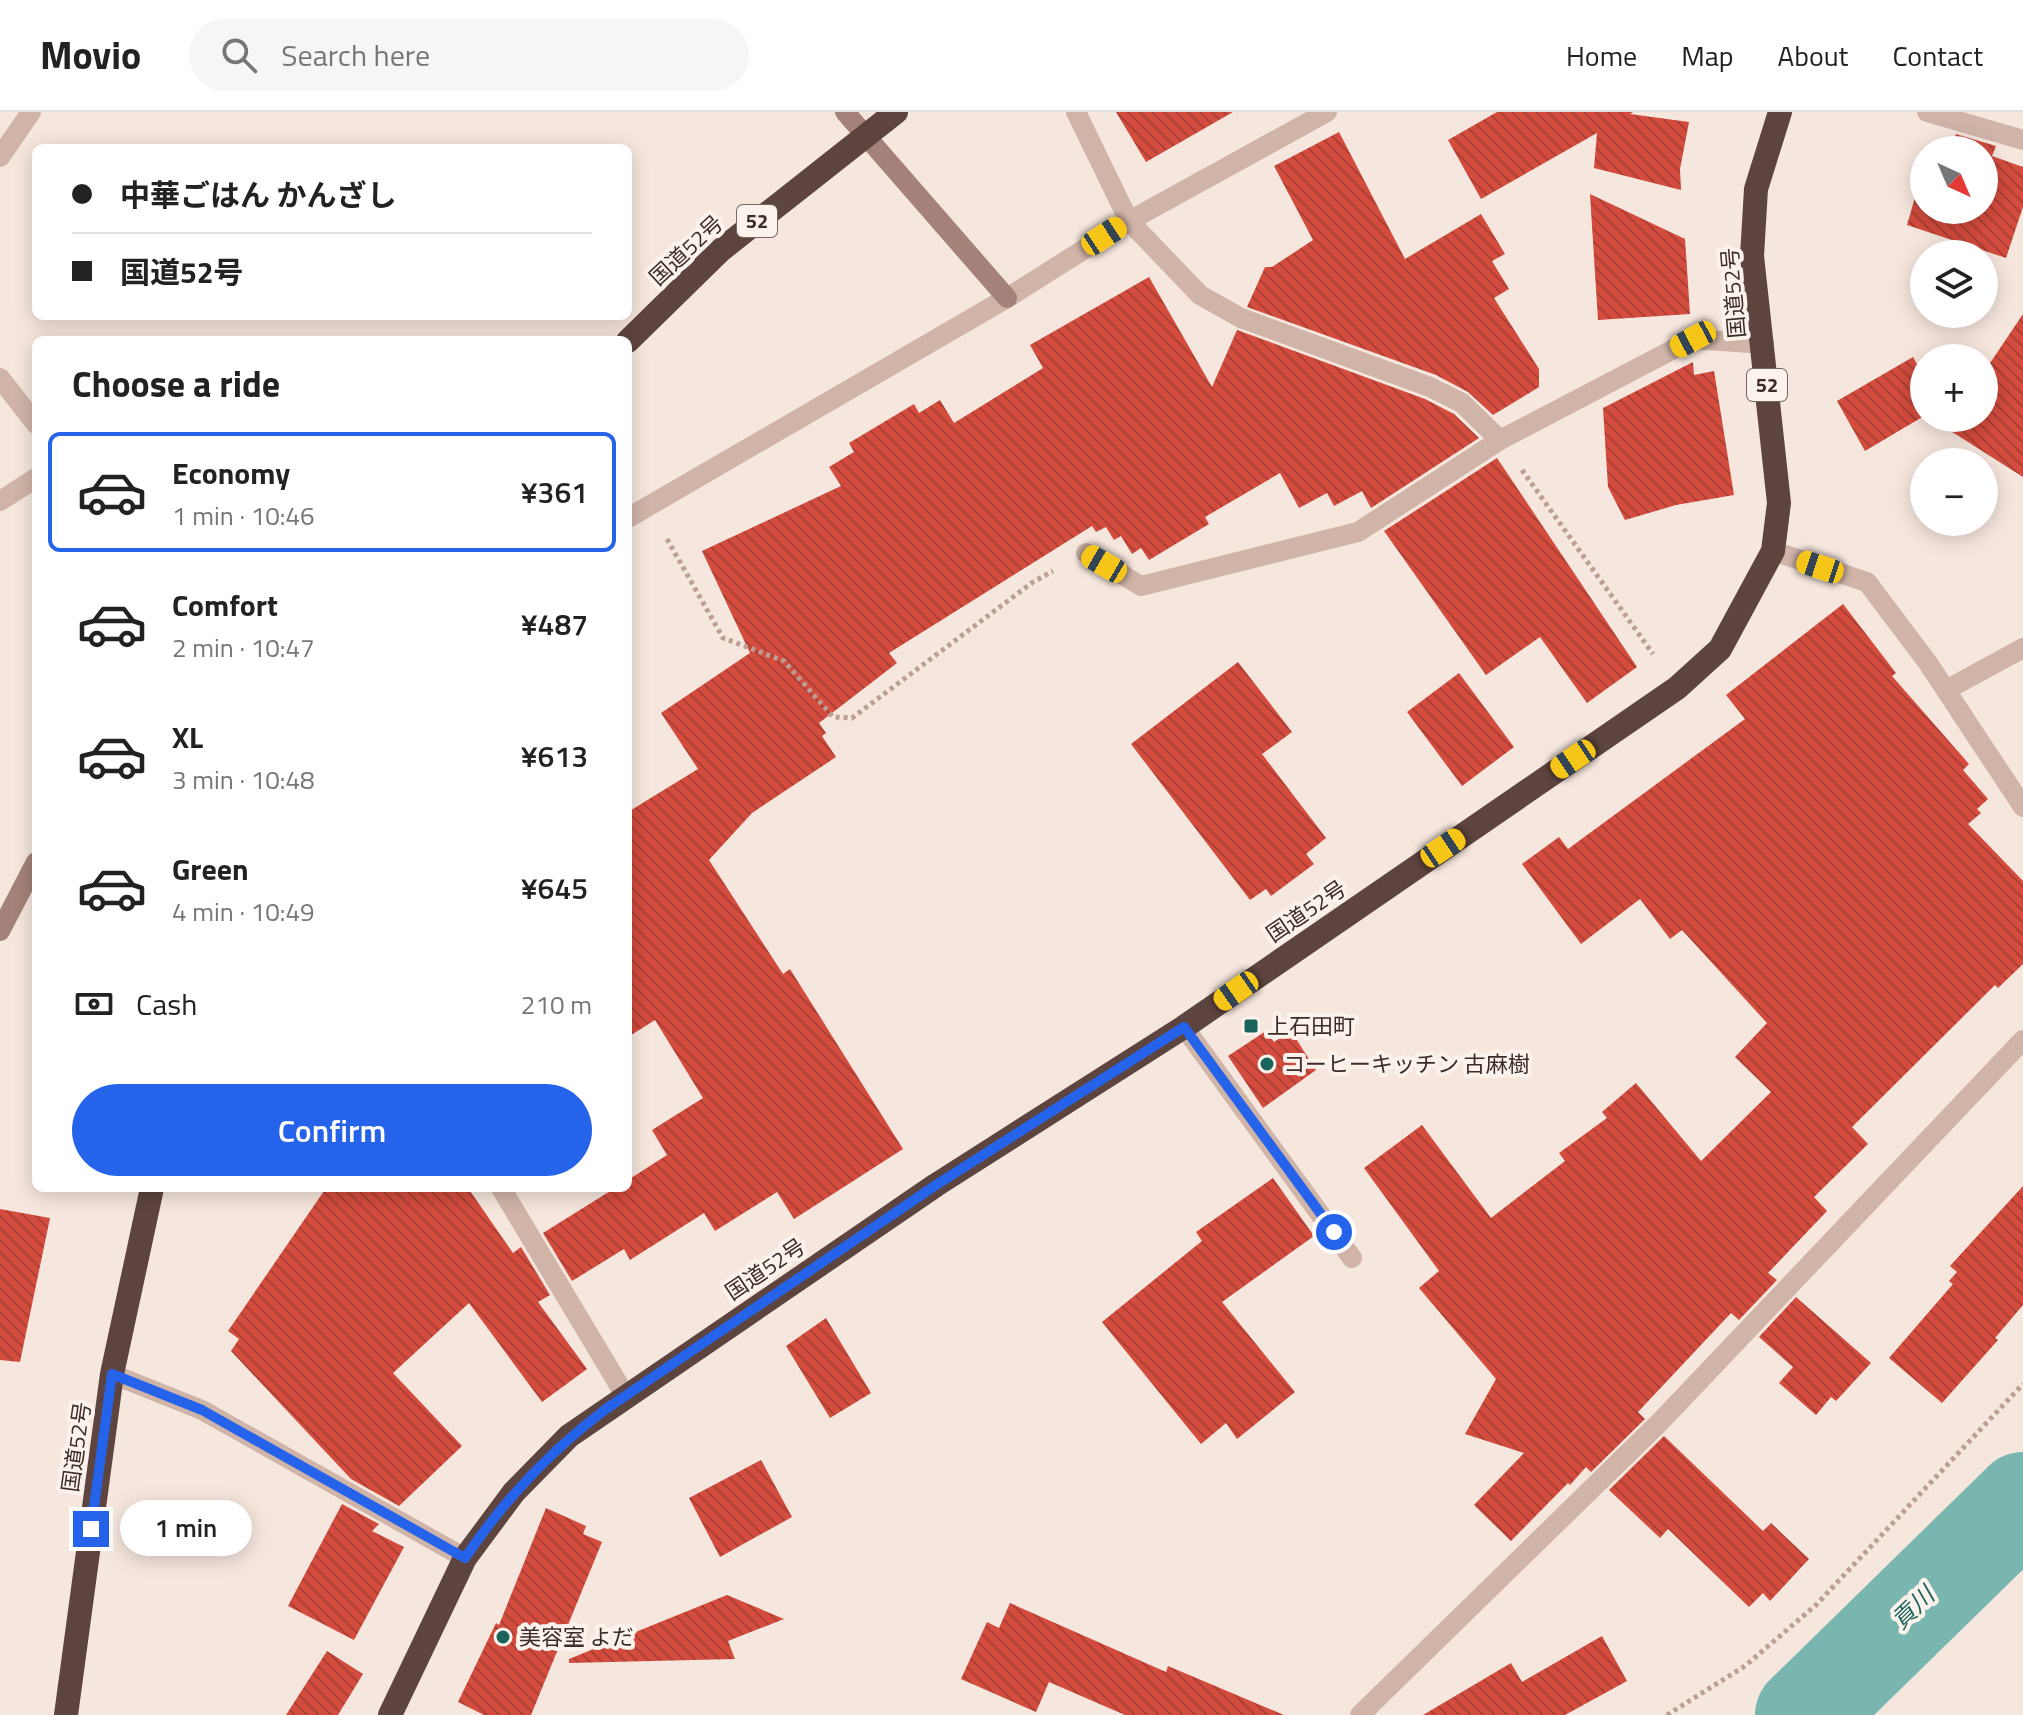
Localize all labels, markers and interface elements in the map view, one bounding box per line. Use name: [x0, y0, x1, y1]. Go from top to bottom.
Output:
search box: [189, 19, 749, 91]
text: Movio: [40, 26, 141, 84]
text: Search here: [281, 32, 430, 78]
icon: search: [217, 33, 261, 77]
text: Home: [1566, 34, 1637, 77]
text: Map: [1681, 34, 1734, 77]
text: About: [1778, 34, 1848, 77]
text: Contact: [1892, 34, 1983, 77]
north arrow: [1910, 136, 1998, 224]
map controls: [1910, 136, 1998, 536]
text: 中華ごはん かんざし: [120, 172, 397, 218]
road number: 52: [737, 205, 777, 237]
street label: 国道52号: [641, 207, 731, 293]
car: [1077, 213, 1131, 259]
button: layers: [1910, 240, 1998, 328]
street label: 国道52号: [1712, 246, 1754, 340]
text: 国道52号: [120, 249, 244, 295]
car: [1666, 317, 1720, 361]
button: +: [1910, 344, 1998, 432]
text: Choose a ride: [72, 356, 280, 411]
road number: 52: [1747, 369, 1787, 401]
button: −: [1910, 448, 1998, 536]
text: Economy: [172, 450, 290, 496]
icon: car: [76, 456, 148, 528]
text: ¥361: [521, 469, 588, 515]
text: 1 min · 10:46: [172, 496, 315, 535]
car: [1077, 542, 1131, 586]
car: [1793, 548, 1847, 586]
text: Comfort: [172, 582, 278, 628]
icon: car: [76, 588, 148, 660]
text: ¥487: [521, 601, 588, 647]
text: 2 min · 10:47: [172, 628, 315, 667]
text: XL: [172, 714, 203, 760]
icon: car: [76, 720, 148, 792]
text: ¥613: [521, 733, 588, 779]
car: [1546, 736, 1600, 782]
text: 3 min · 10:48: [172, 760, 315, 799]
car: [1416, 825, 1470, 871]
text: Green: [172, 846, 249, 892]
icon: car: [76, 852, 148, 924]
text: ¥645: [521, 865, 588, 911]
street label: 国道52号: [1259, 872, 1353, 950]
text: 4 min · 10:49: [172, 892, 315, 931]
car: [1209, 967, 1263, 1015]
text: Cash: [136, 981, 197, 1027]
icon: cash: [72, 982, 116, 1026]
text: 210 m: [521, 985, 592, 1024]
place label: 上石田町: [1267, 1009, 1355, 1043]
marker: 上石田町: [1242, 1017, 1260, 1035]
place label: コーヒーキッチン 古麻樹: [1283, 1047, 1530, 1081]
marker: コーヒーキッチン 古麻樹: [1258, 1055, 1276, 1073]
button: Confirm: [72, 1084, 592, 1176]
route start: [1316, 1214, 1352, 1250]
street label: 国道52号: [718, 1230, 812, 1308]
street label: 国道52号: [53, 1400, 99, 1494]
callout: 1 min: [119, 1501, 251, 1557]
text: 1 min: [155, 1508, 217, 1547]
route end: [73, 1511, 109, 1547]
water label: 貢川: [1883, 1576, 1944, 1637]
place label: 美容室 よだ: [519, 1620, 634, 1654]
marker: 美容室 よだ: [494, 1628, 512, 1646]

